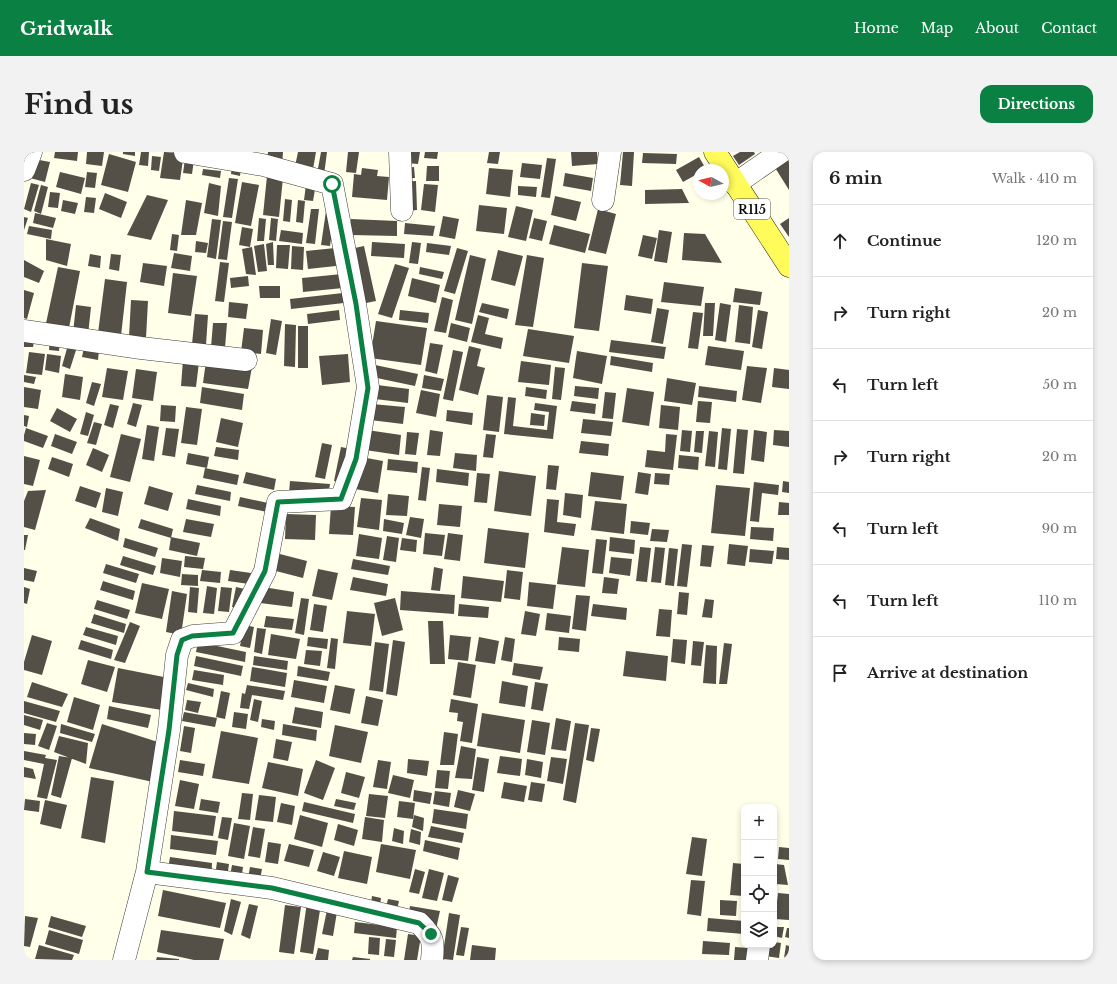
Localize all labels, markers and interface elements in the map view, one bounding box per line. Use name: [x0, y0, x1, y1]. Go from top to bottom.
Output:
text: Gridwalk: [20, 17, 113, 40]
text: Home: [854, 19, 899, 37]
text: Map: [921, 19, 953, 37]
text: About: [975, 19, 1019, 37]
text: Contact: [1041, 19, 1097, 37]
button: Directions: [980, 85, 1093, 123]
text: Find us: [24, 87, 134, 122]
north arrow: [693, 164, 729, 200]
text: 6 min: [829, 168, 882, 189]
text: Walk · 410 m: [992, 170, 1077, 187]
route start: [323, 175, 341, 193]
road number: R115: [734, 199, 770, 219]
icon: ahead: [829, 230, 851, 252]
text: Continue: [867, 231, 942, 250]
text: 120 m: [1036, 232, 1077, 249]
icon: right: [829, 302, 851, 324]
text: Turn right: [867, 303, 950, 322]
text: 20 m: [1042, 304, 1077, 321]
icon: left: [829, 374, 851, 396]
text: Turn left: [867, 375, 938, 394]
text: 50 m: [1043, 376, 1077, 393]
icon: right: [829, 446, 851, 468]
text: Turn right: [867, 447, 950, 466]
text: 20 m: [1042, 448, 1077, 465]
icon: left: [829, 518, 851, 540]
text: Turn left: [867, 519, 938, 538]
text: 90 m: [1042, 520, 1077, 537]
icon: left: [829, 590, 851, 612]
text: Turn left: [867, 591, 938, 610]
text: 110 m: [1038, 592, 1077, 609]
icon: arrive: [829, 662, 851, 684]
text: Arrive at destination: [867, 663, 1028, 682]
map controls: [741, 804, 777, 948]
button: +: [741, 804, 777, 840]
button: −: [741, 840, 777, 876]
button: locate: [741, 876, 777, 912]
button: layers: [741, 912, 777, 948]
route end: [422, 925, 440, 943]

